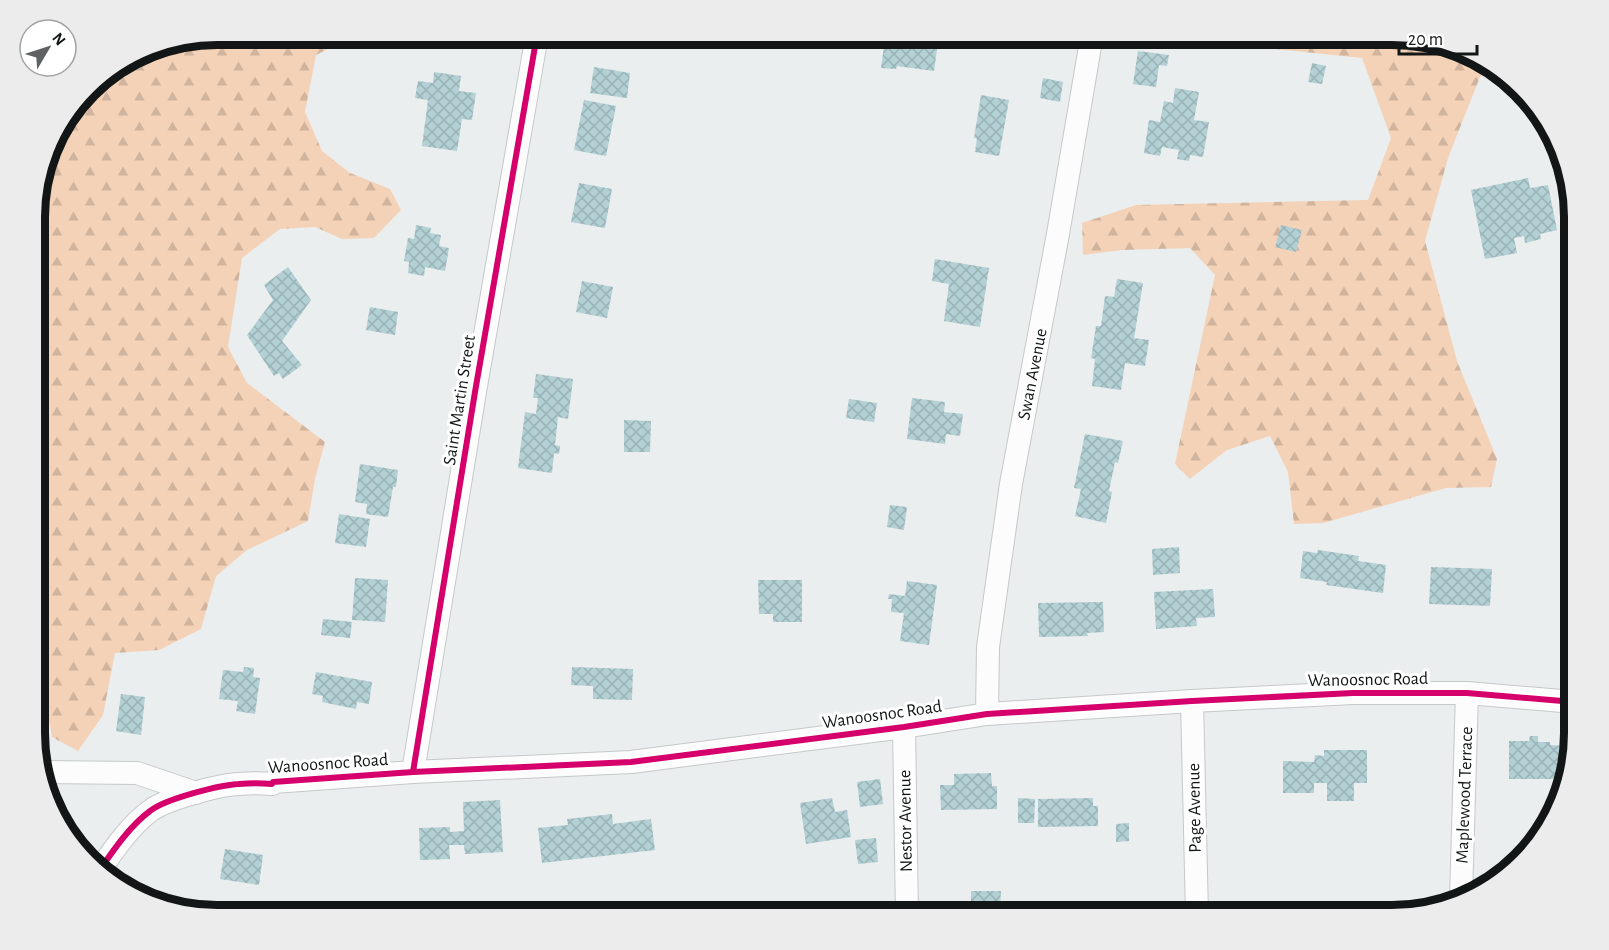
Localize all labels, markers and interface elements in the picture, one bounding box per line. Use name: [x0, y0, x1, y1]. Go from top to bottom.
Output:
north arrow: [18, 18, 78, 78]
scale bar: [1399, 18, 1477, 56]
text: N: [49, 30, 69, 49]
text: 20 m: [1408, 31, 1443, 49]
street label: Swan Avenue: [1015, 327, 1051, 421]
street label: Saint Martin Street: [441, 334, 479, 467]
street label: Wanoosnoc Road: [1308, 670, 1429, 690]
street label: Wanoosnoc Road: [821, 698, 943, 732]
street label: Maplewood Terrace: [1454, 726, 1476, 864]
street label: Wanoosnoc Road: [267, 751, 389, 777]
street label: Page Avenue: [1185, 763, 1205, 853]
street label: Nestor Avenue: [896, 770, 916, 872]

